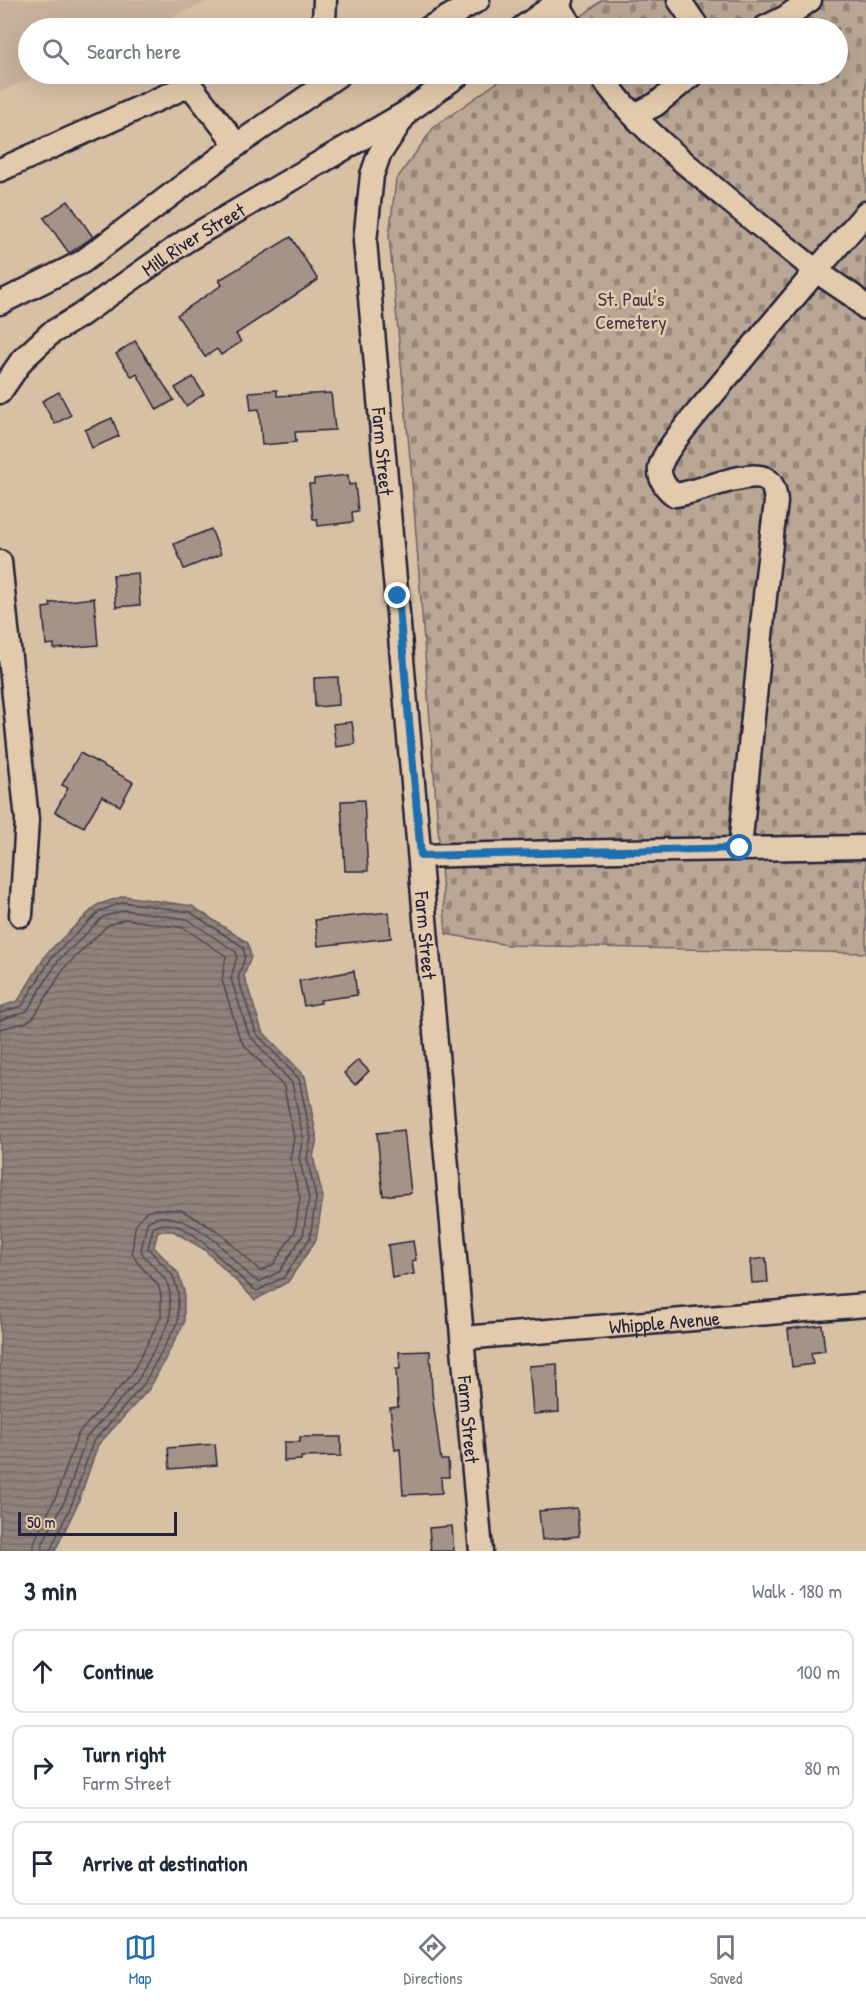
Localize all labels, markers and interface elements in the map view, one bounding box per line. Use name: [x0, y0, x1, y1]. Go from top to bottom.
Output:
search box: [18, 18, 848, 84]
icon: search: [39, 35, 72, 68]
text: Search here: [87, 36, 181, 66]
street label: Mill River Street: [136, 195, 251, 282]
park label: St. Paul's Cemetery: [595, 285, 667, 335]
street label: Farm Street: [366, 405, 401, 497]
route end: [384, 582, 410, 608]
route start: [726, 834, 752, 860]
street label: Farm Street: [409, 889, 444, 981]
street label: Whipple Avenue: [608, 1304, 721, 1339]
street label: Farm Street: [452, 1374, 487, 1466]
scale bar: [18, 1509, 177, 1536]
text: 50 m: [27, 1511, 56, 1533]
text: 3 min: [24, 1573, 77, 1608]
text: Walk · 180 m: [752, 1577, 842, 1604]
icon: ahead: [26, 1655, 59, 1688]
text: Continue: [83, 1656, 154, 1686]
text: 100 m: [797, 1658, 840, 1685]
text: Turn right: [83, 1739, 166, 1769]
icon: right: [26, 1751, 59, 1784]
text: 80 m: [804, 1754, 840, 1781]
text: Farm Street: [83, 1769, 171, 1796]
icon: arrive: [26, 1847, 59, 1880]
text: Arrive at destination: [83, 1848, 248, 1878]
tab: Map: [124, 1931, 157, 1989]
tab: Directions: [404, 1931, 462, 1989]
tab: Saved: [709, 1931, 742, 1989]

